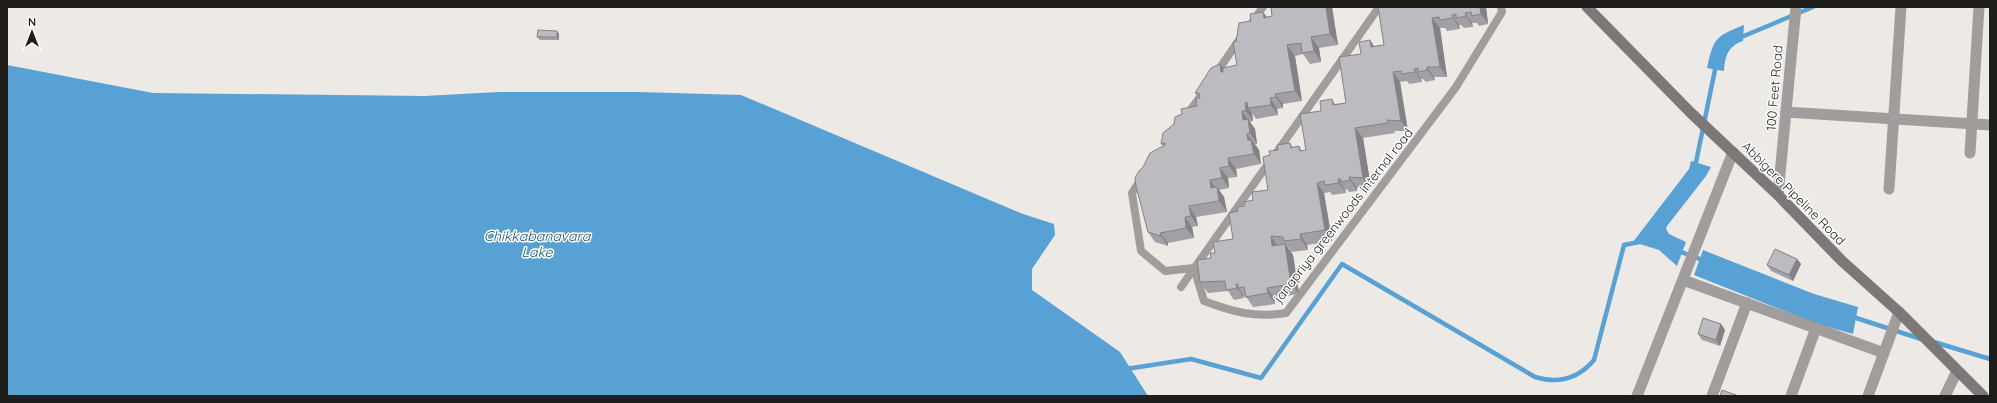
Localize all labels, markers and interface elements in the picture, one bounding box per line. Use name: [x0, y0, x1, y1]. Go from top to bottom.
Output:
north arrow: [12, 12, 52, 52]
text: N: [28, 15, 36, 29]
street label: 100 Feet Road: [1762, 45, 1786, 131]
street label: janapriya greenwoods internal road: [1269, 125, 1416, 306]
street label: Abbigere Pipeline Road: [1739, 138, 1849, 248]
water label: Chikkabanavara Lake: [484, 227, 592, 261]

